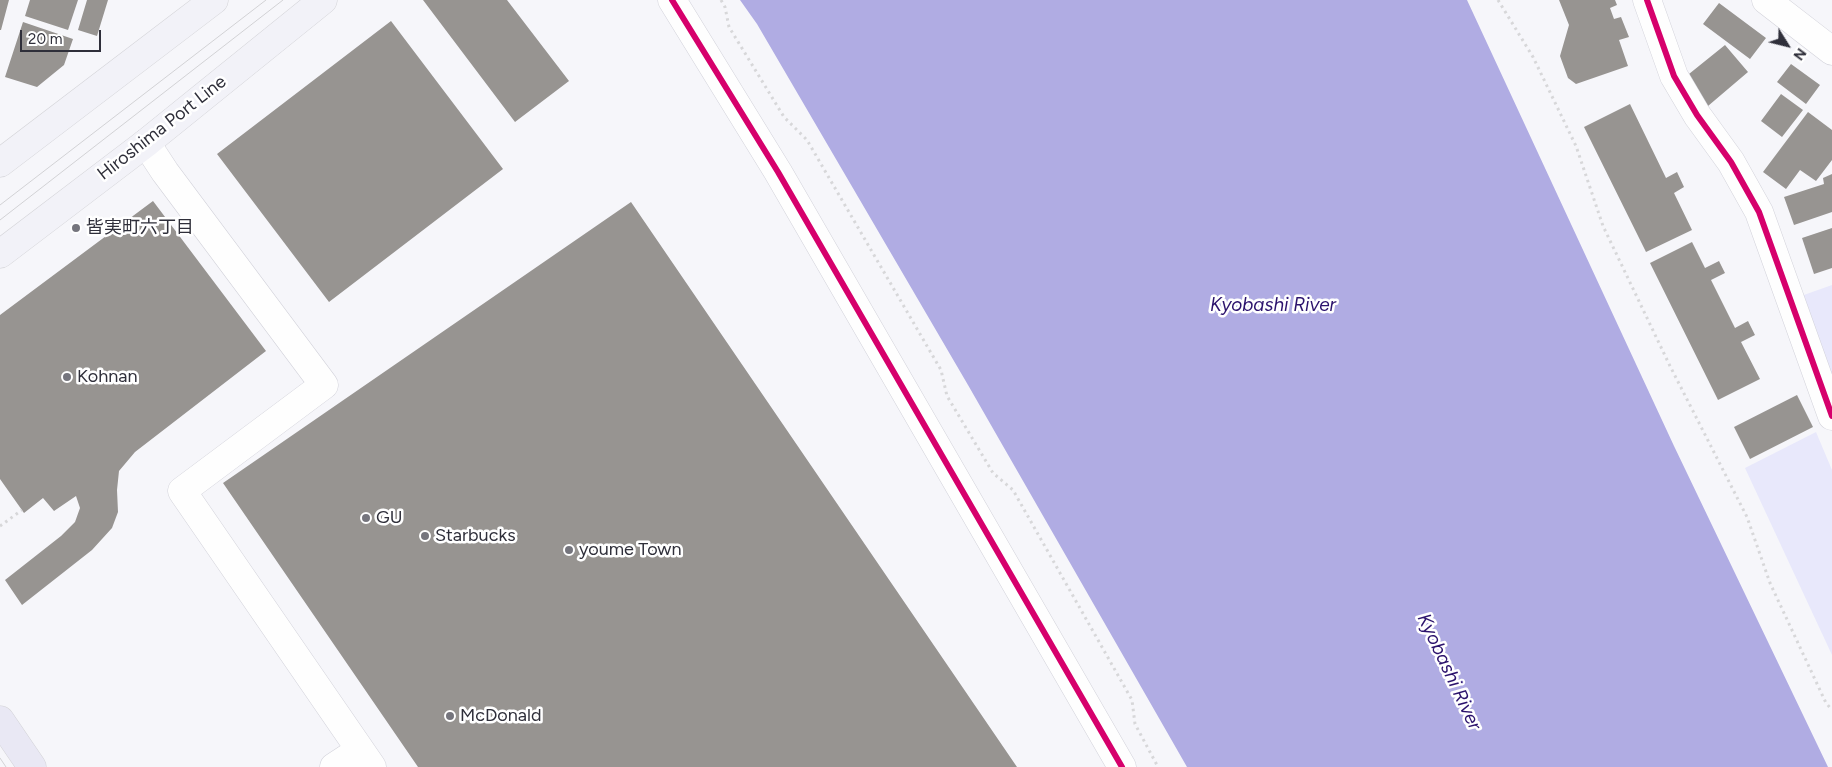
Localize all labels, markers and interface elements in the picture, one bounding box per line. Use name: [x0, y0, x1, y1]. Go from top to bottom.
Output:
scale bar: [22, 20, 104, 52]
north arrow: [1762, 20, 1812, 70]
text: 20 m: [28, 30, 62, 48]
text: N: [1789, 45, 1810, 63]
street label: Hiroshima Port Line: [93, 71, 231, 185]
place label: 皆実町六丁目: [86, 217, 194, 239]
marker: 皆実町六丁目: [70, 222, 82, 234]
water label: Kyobashi River: [1210, 294, 1336, 316]
place label: Kohnan: [77, 366, 138, 388]
marker: Kohnan: [61, 371, 73, 383]
place label: GU: [376, 507, 402, 529]
marker: GU: [360, 512, 372, 524]
place label: Starbucks: [435, 525, 516, 547]
marker: Starbucks: [419, 530, 431, 542]
place label: youme Town: [579, 539, 682, 561]
marker: youme Town: [563, 544, 575, 556]
water label: Kyobashi River: [1412, 610, 1486, 734]
place label: McDonald: [460, 705, 542, 727]
marker: McDonald: [444, 710, 456, 722]

